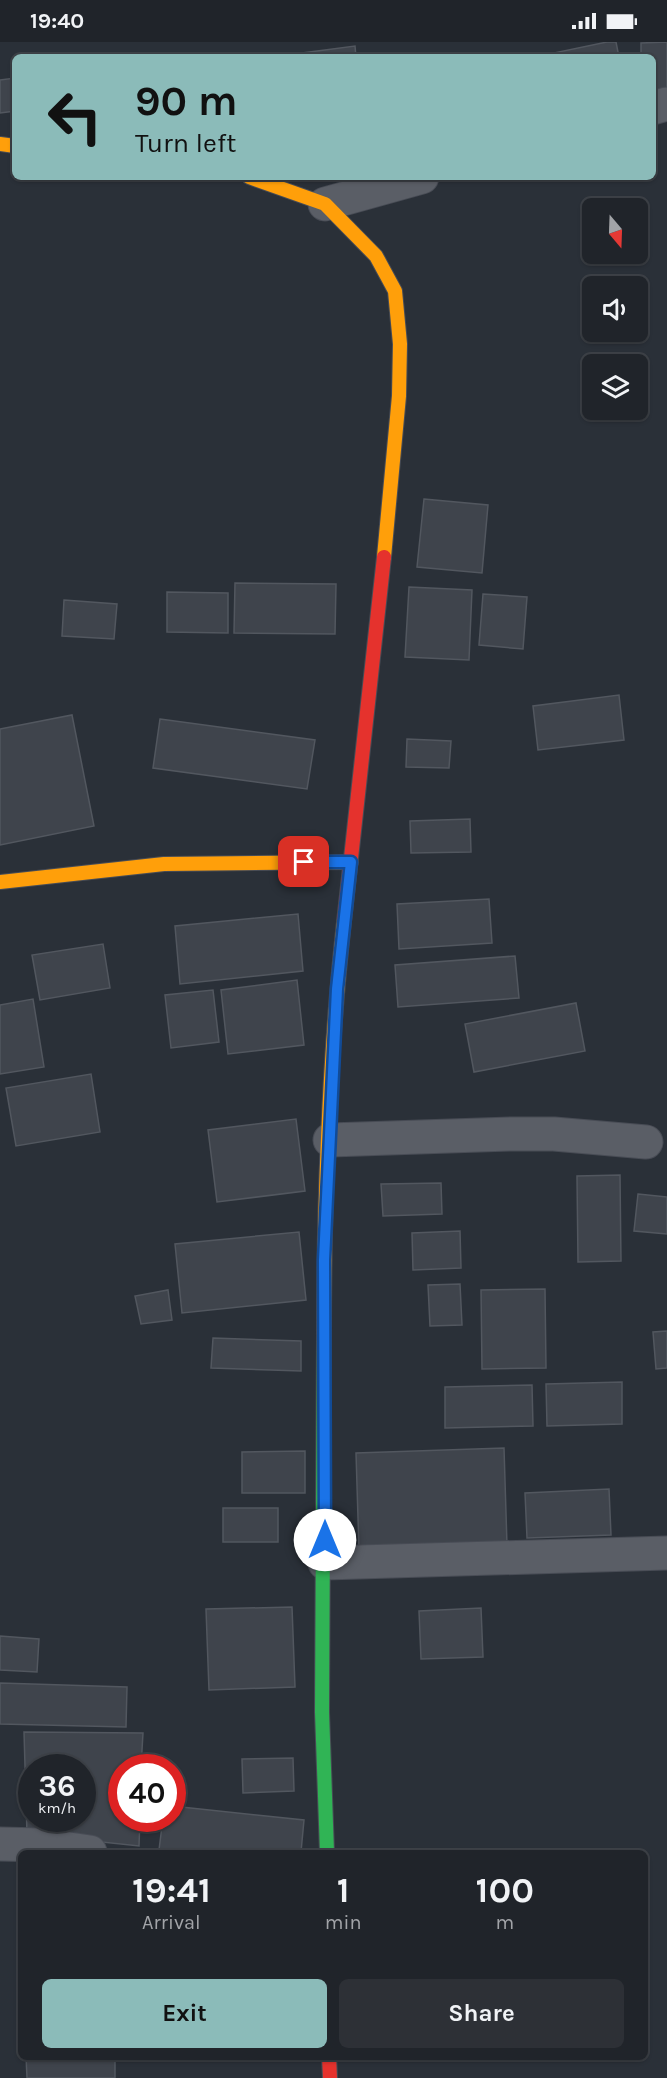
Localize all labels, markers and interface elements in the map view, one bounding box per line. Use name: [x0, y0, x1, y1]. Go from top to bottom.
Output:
text: 19:40: [30, 8, 84, 34]
text: 90 m: [135, 76, 238, 126]
icon: left: [36, 78, 114, 156]
text: Turn left: [135, 127, 236, 159]
north arrow: [582, 198, 648, 264]
map controls: [582, 198, 648, 420]
button: sound: [582, 276, 648, 342]
button: layers: [582, 354, 648, 420]
pin: [278, 836, 329, 887]
icon: arrive: [287, 845, 320, 878]
position arrow: [293, 1508, 357, 1572]
speed limit sign: 40: [108, 1754, 186, 1832]
text: 36: [39, 1768, 75, 1804]
text: km/h: [38, 1799, 76, 1817]
text: 19:41: [132, 1869, 211, 1911]
text: 1: [337, 1869, 350, 1911]
text: 100: [476, 1869, 534, 1911]
text: Arrival: [142, 1911, 201, 1934]
text: min: [325, 1911, 362, 1934]
text: m: [495, 1911, 514, 1934]
button: Exit: [42, 1979, 327, 2048]
button: Share: [339, 1979, 624, 2048]

